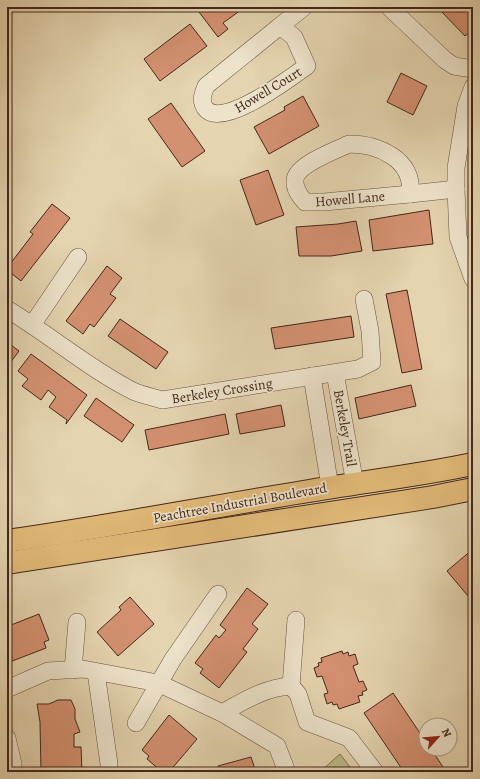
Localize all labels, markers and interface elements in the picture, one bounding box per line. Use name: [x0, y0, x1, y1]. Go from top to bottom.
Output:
street label: Howell Court: [231, 62, 306, 118]
street label: Howell Lane: [314, 186, 386, 212]
street label: Berkeley Crossing: [170, 374, 274, 408]
street label: Berkeley Trail: [329, 388, 361, 469]
street label: Peachtree Industrial Boulevard: [152, 478, 329, 528]
north arrow: [418, 717, 458, 757]
text: N: [438, 726, 455, 740]

